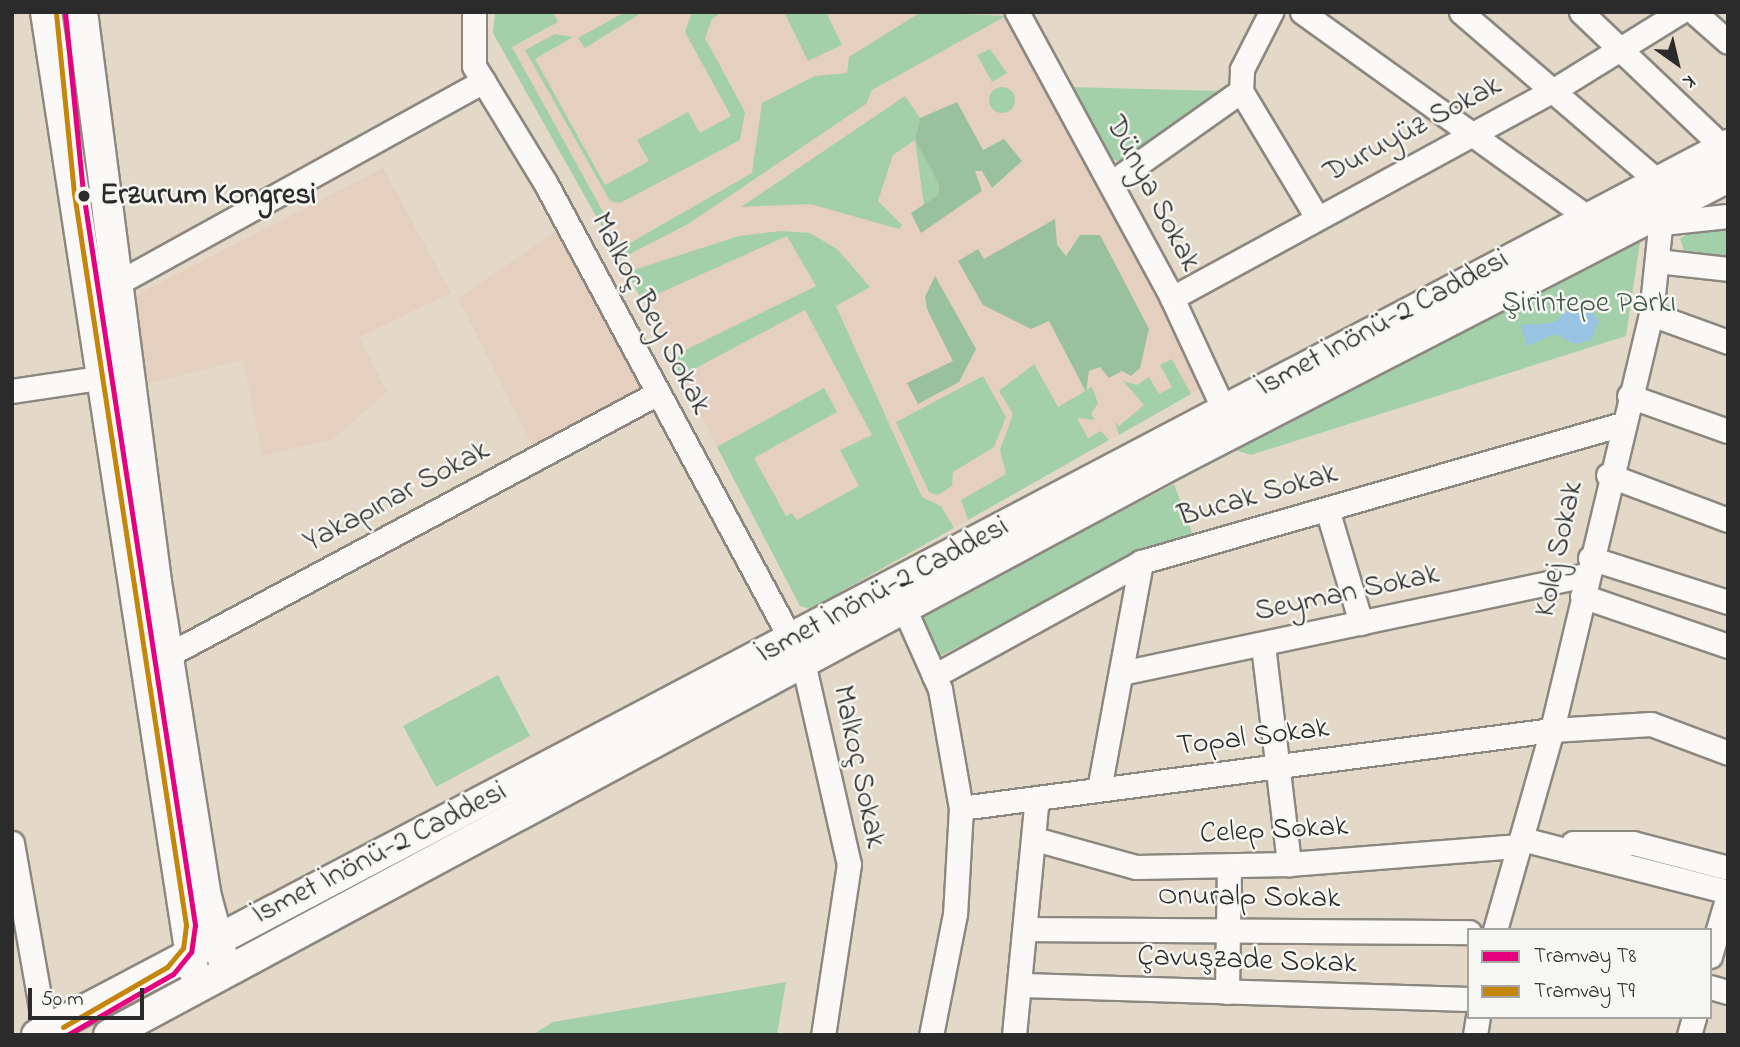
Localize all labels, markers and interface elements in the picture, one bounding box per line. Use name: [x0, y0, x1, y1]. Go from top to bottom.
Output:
north arrow: [1642, 28, 1712, 98]
text: K: [1678, 67, 1700, 95]
street label: Duruyüz Sokak: [1318, 68, 1508, 192]
street label: Dünya Sokak: [1096, 110, 1208, 278]
place label: Erzurum Kongresi: [100, 178, 316, 214]
marker: Erzurum Kongresi: [74, 186, 94, 206]
street label: Malkoç Bey Sokak: [582, 207, 718, 421]
street label: İsmet İnönü-2 Caddesi: [1251, 242, 1515, 406]
park label: Şirintepe Parkı: [1502, 286, 1676, 322]
street label: Yakapınar Sokak: [298, 433, 496, 561]
street label: Bucak Sokak: [1174, 456, 1342, 536]
street label: Kolej Sokak: [1528, 478, 1592, 620]
street label: İsmet İnönü-2 Caddesi: [751, 509, 1015, 673]
street label: Seyman Sokak: [1252, 557, 1442, 631]
street label: Malkoç Sokak: [823, 682, 893, 852]
street label: Topal Sokak: [1175, 711, 1331, 765]
street label: İsmet İnönü-2 Caddesi: [247, 774, 513, 934]
street label: Celep Sokak: [1199, 809, 1349, 853]
street label: Onuralp Sokak: [1158, 878, 1340, 918]
legend: [1467, 928, 1712, 1019]
street label: Çavuşzade Sokak: [1137, 939, 1357, 983]
text: Tramvay T8: [1534, 942, 1636, 972]
scale bar: [32, 974, 147, 1018]
text: Tramvay T9: [1534, 977, 1635, 1007]
text: 50 m: [41, 985, 84, 1015]

